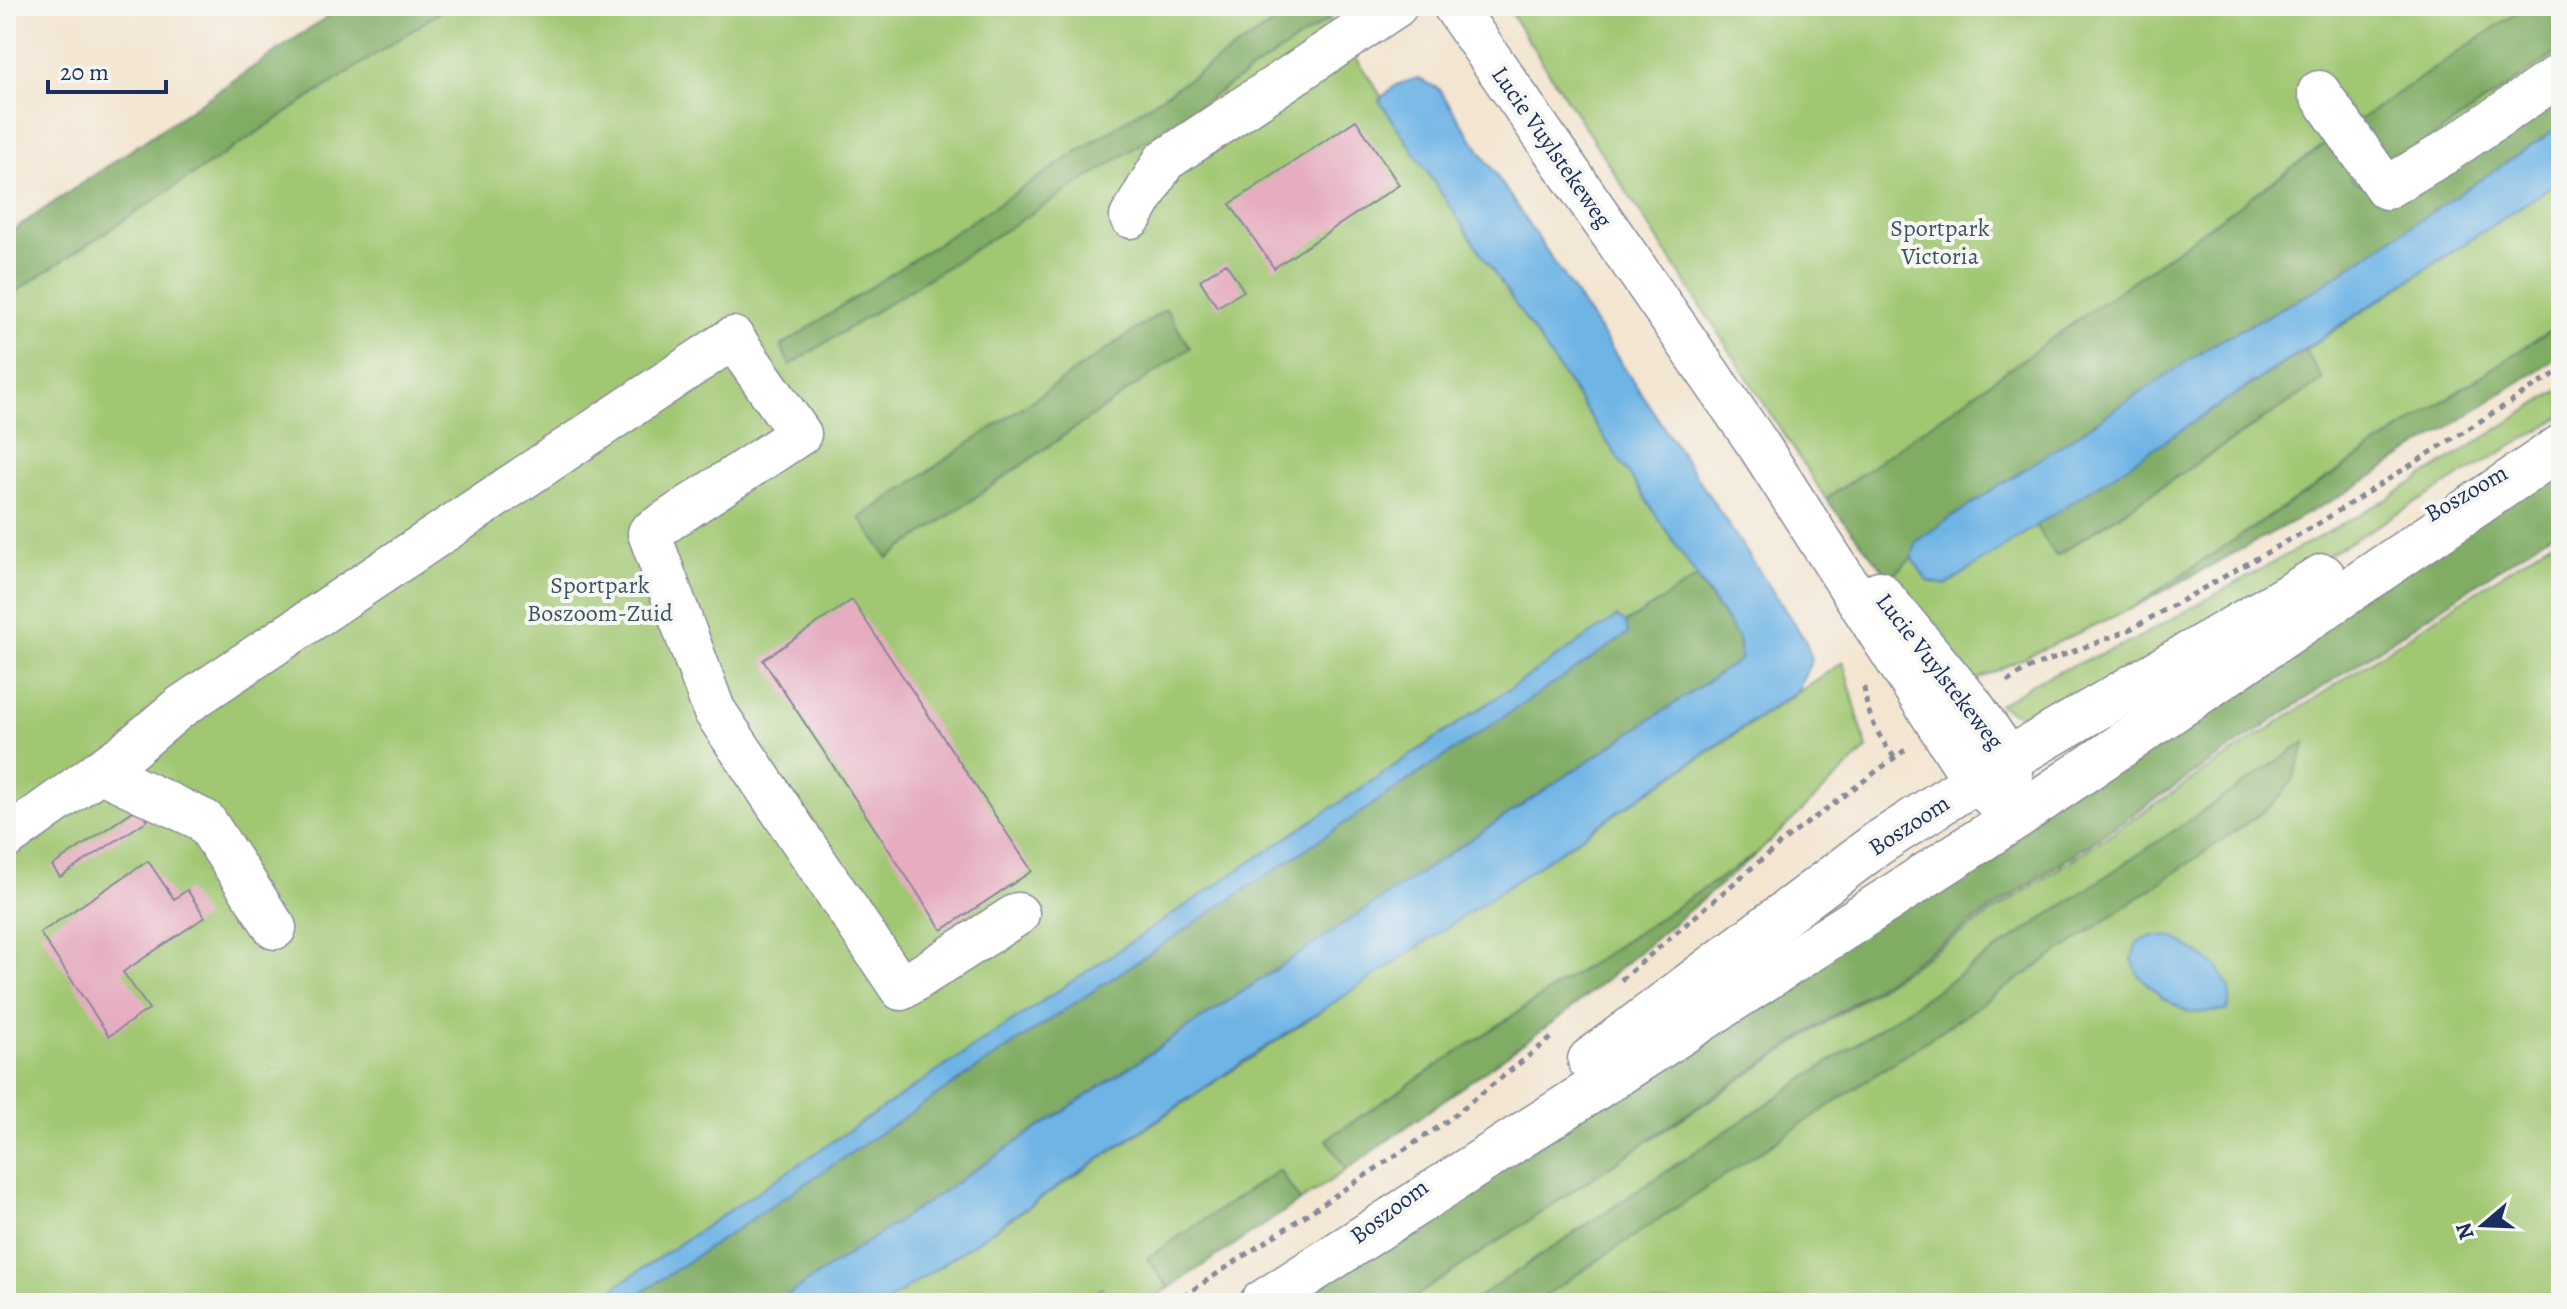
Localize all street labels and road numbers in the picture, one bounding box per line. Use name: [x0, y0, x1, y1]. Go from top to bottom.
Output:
street label: Lucie Vuylstekeweg: [1484, 60, 1620, 234]
street label: Boszoom: [2419, 456, 2513, 530]
street label: Lucie Vuylstekeweg: [1869, 586, 2011, 756]
street label: Boszoom: [1862, 787, 1956, 863]
street label: Boszoom: [1343, 1171, 1435, 1251]

